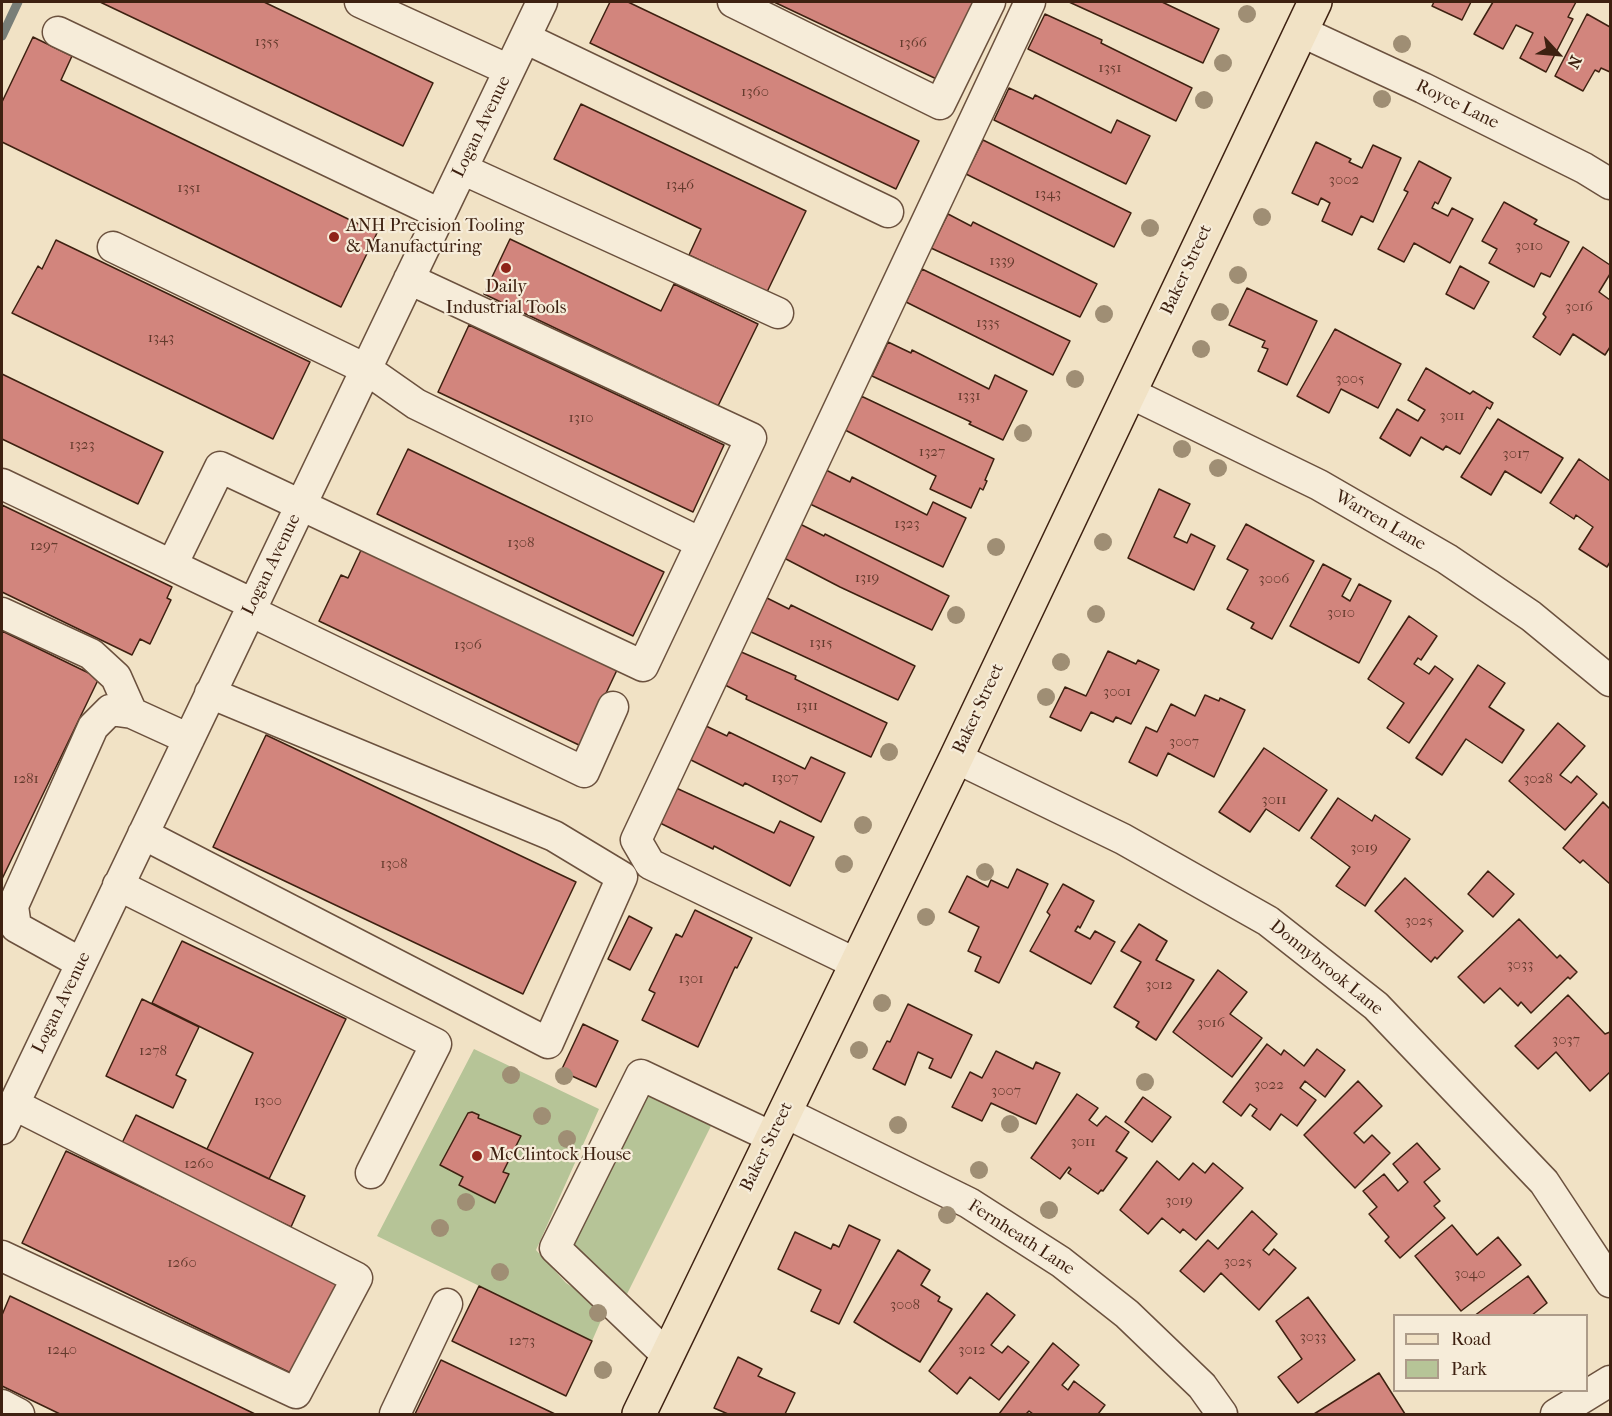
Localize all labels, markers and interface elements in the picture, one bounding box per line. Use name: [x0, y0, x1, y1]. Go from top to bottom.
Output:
north arrow: [1528, 24, 1588, 84]
house number: 1355: [255, 33, 279, 51]
house number: 1366: [899, 34, 927, 52]
text: N: [1563, 52, 1586, 72]
house number: 1351: [1098, 59, 1122, 77]
street label: Logan Avenue: [448, 73, 516, 181]
street label: Royce Lane: [1412, 76, 1502, 134]
house number: 1360: [741, 83, 769, 101]
house number: 3002: [1329, 171, 1359, 189]
house number: 1346: [666, 176, 694, 194]
house number: 1351: [177, 179, 201, 197]
house number: 1343: [1035, 185, 1061, 203]
place label: ANH Precision Tooling & Manufacturing: [346, 216, 524, 258]
street label: Baker Street: [1157, 222, 1217, 318]
marker: ANH Precision Tooling & Manufacturing: [327, 230, 341, 244]
house number: 3010: [1515, 237, 1543, 255]
house number: 1339: [989, 252, 1015, 270]
marker: Daily Industrial Tools: [499, 261, 513, 275]
place label: Daily Industrial Tools: [446, 277, 566, 320]
house number: 3016: [1565, 298, 1593, 316]
house number: 1335: [976, 314, 1000, 332]
house number: 1343: [148, 329, 174, 347]
house number: 3005: [1335, 370, 1365, 388]
house number: 1331: [957, 387, 981, 405]
house number: 3011: [1439, 407, 1465, 425]
house number: 1310: [568, 409, 594, 427]
house number: 1323: [69, 436, 95, 454]
house number: 1327: [919, 443, 945, 461]
house number: 3017: [1503, 445, 1529, 463]
street label: Warren Lane: [1331, 486, 1429, 556]
street label: Logan Avenue: [238, 511, 306, 619]
house number: 1323: [894, 515, 920, 533]
house number: 1308: [507, 534, 535, 552]
house number: 1297: [30, 537, 58, 555]
house number: 1319: [855, 569, 879, 587]
house number: 3006: [1259, 570, 1289, 588]
house number: 3010: [1327, 604, 1355, 622]
house number: 1315: [809, 634, 833, 652]
house number: 1306: [454, 636, 482, 654]
street label: Baker Street: [949, 661, 1009, 757]
house number: 3001: [1103, 683, 1131, 701]
house number: 1311: [796, 697, 818, 715]
house number: 3007: [1169, 733, 1199, 751]
house number: 1307: [771, 769, 799, 787]
house number: 1281: [13, 770, 39, 788]
house number: 3028: [1523, 770, 1553, 788]
house number: 3011: [1261, 791, 1287, 809]
house number: 3019: [1350, 839, 1378, 857]
house number: 1308: [380, 855, 408, 873]
house number: 3025: [1405, 912, 1433, 930]
street label: Donnybrook Lane: [1265, 916, 1387, 1020]
street label: Logan Avenue: [28, 949, 96, 1057]
house number: 3033: [1507, 956, 1533, 974]
house number: 1301: [678, 970, 704, 988]
house number: 3012: [1145, 976, 1173, 994]
house number: 3016: [1197, 1014, 1225, 1032]
house number: 3037: [1552, 1031, 1580, 1049]
house number: 1278: [139, 1042, 167, 1060]
house number: 3022: [1254, 1076, 1284, 1094]
house number: 3007: [991, 1082, 1021, 1100]
house number: 1300: [254, 1092, 282, 1110]
street label: Baker Street: [736, 1099, 798, 1195]
house number: 3011: [1070, 1133, 1096, 1151]
place label: McClintock House: [489, 1145, 631, 1167]
marker: McClintock House: [470, 1149, 484, 1163]
house number: 1260: [184, 1155, 214, 1173]
house number: 3019: [1165, 1192, 1193, 1210]
street label: Fernheath Lane: [964, 1196, 1078, 1280]
house number: 3025: [1224, 1253, 1252, 1271]
house number: 1260: [167, 1254, 197, 1272]
house number: 3040: [1454, 1265, 1486, 1283]
house number: 3008: [890, 1296, 920, 1314]
legend: [1393, 1314, 1588, 1392]
house number: 3033: [1300, 1328, 1326, 1346]
text: Road: [1451, 1329, 1491, 1350]
house number: 1273: [509, 1332, 535, 1350]
house number: 1240: [47, 1341, 77, 1359]
house number: 3012: [958, 1341, 986, 1359]
text: Park: [1451, 1359, 1487, 1380]

